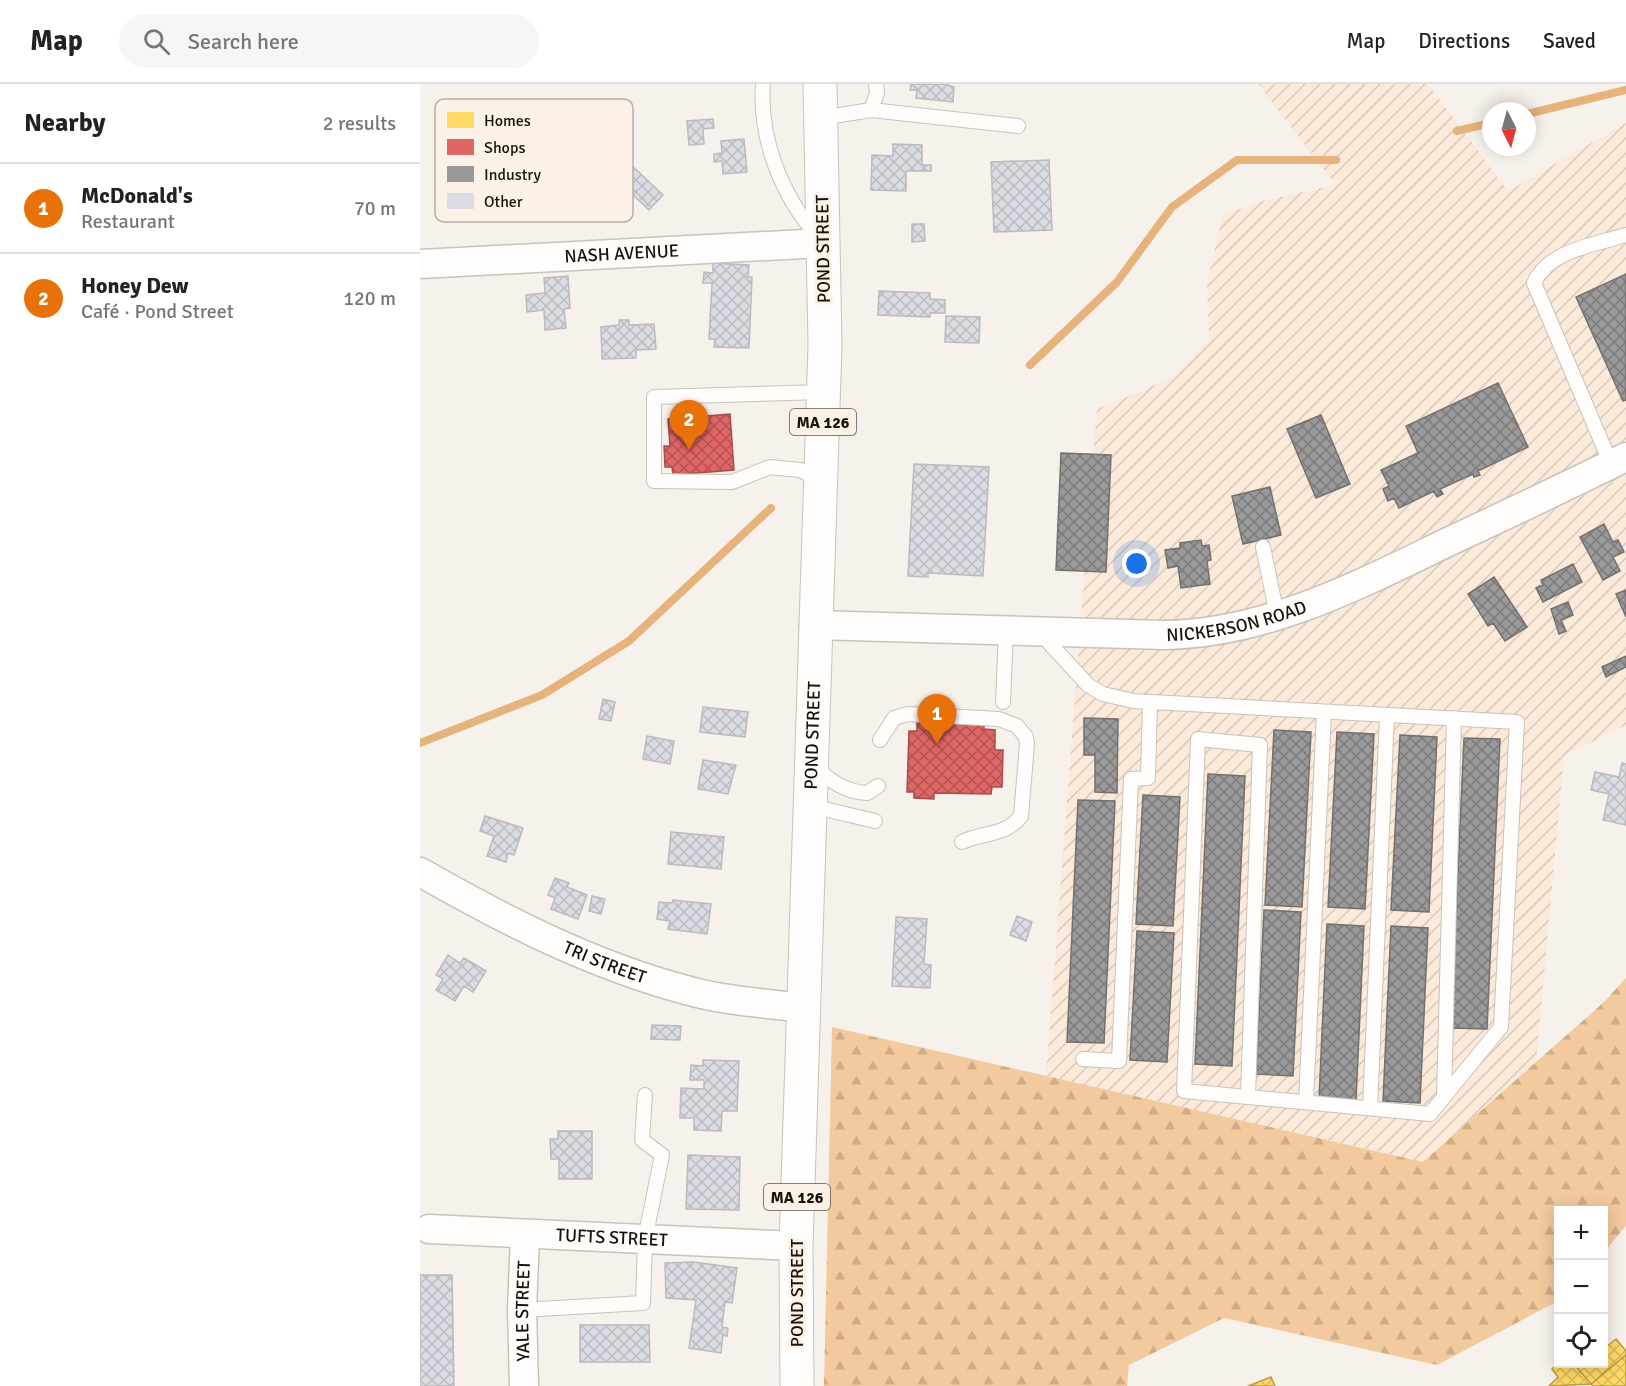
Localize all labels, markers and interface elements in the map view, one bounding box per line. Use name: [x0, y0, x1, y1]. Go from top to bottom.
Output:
search box: [119, 14, 539, 68]
text: Map: [30, 24, 83, 58]
icon: search: [140, 25, 173, 58]
text: Search here: [188, 28, 299, 55]
text: Map: [1347, 28, 1385, 54]
text: Directions: [1418, 28, 1510, 54]
text: Saved: [1543, 28, 1596, 54]
legend: [435, 99, 633, 222]
north arrow: [1482, 102, 1536, 156]
text: Nearby: [24, 107, 105, 139]
text: 2 results: [323, 111, 396, 136]
text: Homes: [484, 111, 531, 131]
text: Shops: [484, 138, 525, 158]
text: Industry: [484, 165, 542, 185]
text: McDonald's: [81, 182, 193, 209]
text: Other: [484, 192, 523, 212]
street label: POND STREET: [811, 195, 835, 303]
text: 1: [38, 196, 49, 221]
text: 70 m: [354, 196, 396, 221]
text: Restaurant: [81, 209, 175, 234]
street label: NASH AVENUE: [564, 240, 679, 267]
text: Honey Dew: [81, 272, 188, 299]
text: 2: [38, 286, 49, 311]
text: 120 m: [343, 286, 396, 311]
text: Café · Pond Street: [81, 299, 234, 324]
pin: 2: [670, 400, 708, 450]
road number: MA 126: [790, 409, 856, 435]
your location: [1122, 549, 1151, 578]
street label: NICKERSON ROAD: [1166, 596, 1309, 646]
street label: POND STREET: [800, 681, 825, 790]
pin: 1: [918, 694, 956, 744]
street label: TRI STREET: [560, 936, 649, 988]
road number: MA 126: [764, 1184, 830, 1210]
map controls: [1554, 1206, 1608, 1368]
button: +: [1554, 1206, 1608, 1260]
street label: TUFTS STREET: [556, 1224, 668, 1251]
street label: POND STREET: [786, 1239, 808, 1347]
street label: YALE STREET: [511, 1260, 535, 1362]
button: −: [1554, 1260, 1608, 1314]
button: locate: [1554, 1314, 1608, 1368]

